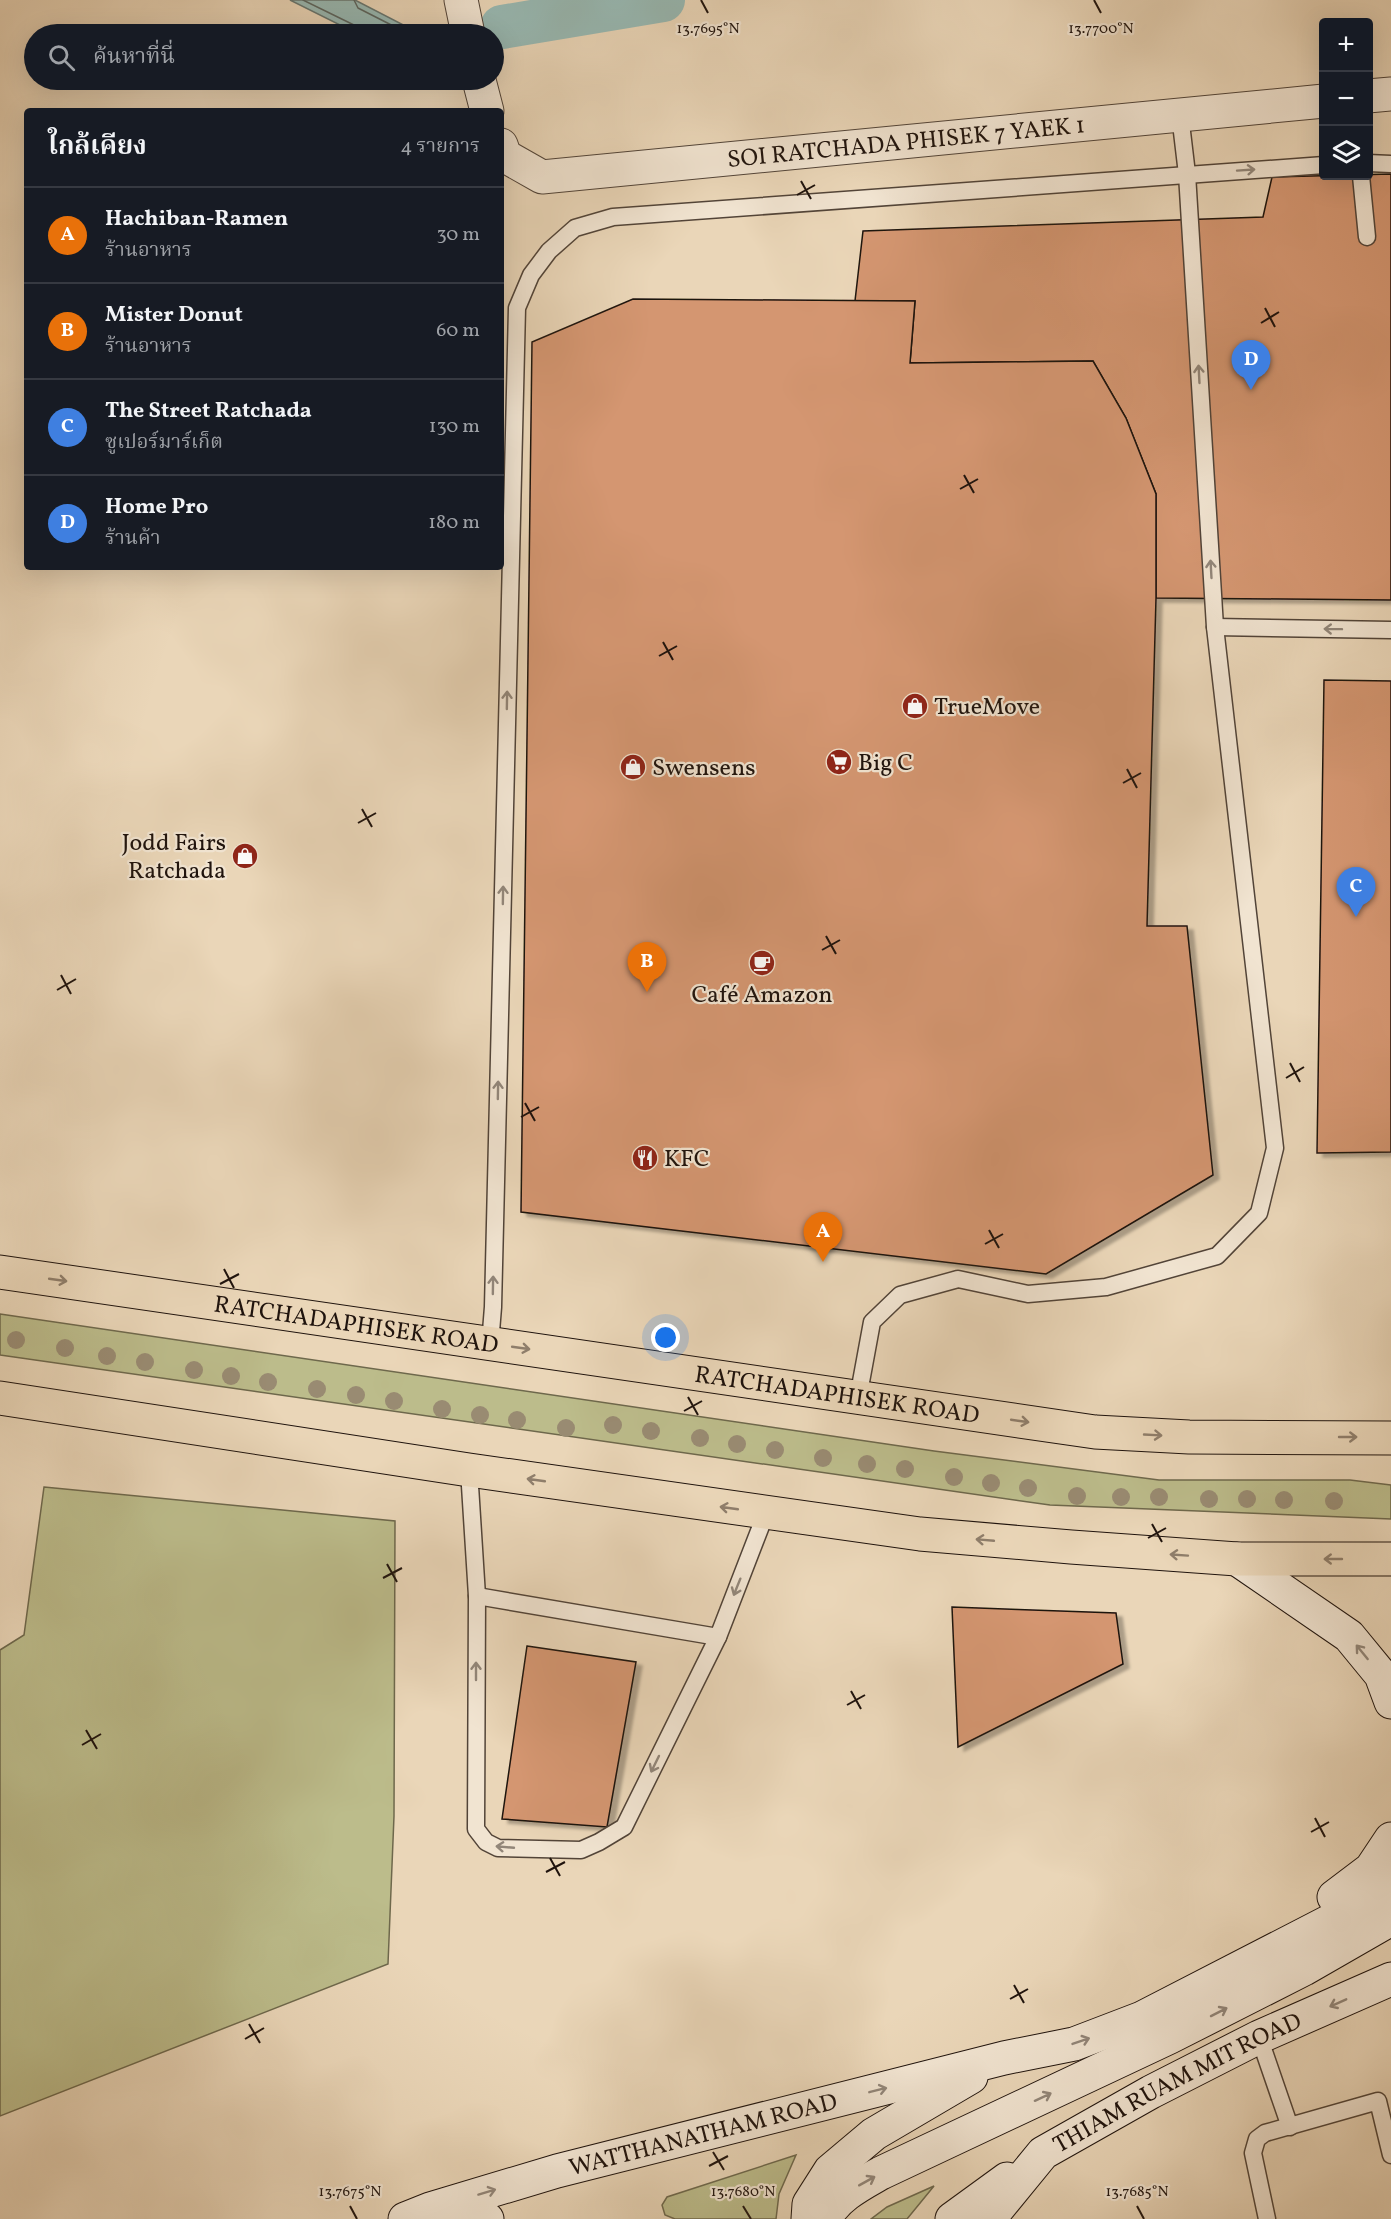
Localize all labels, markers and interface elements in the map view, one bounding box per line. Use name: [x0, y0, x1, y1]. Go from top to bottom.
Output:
map controls: [1319, 18, 1373, 180]
button: +: [1319, 18, 1373, 72]
text: 13.7695°N: [676, 19, 740, 40]
text: 13.7700°N: [1068, 19, 1134, 40]
search box: [24, 24, 504, 90]
icon: search: [45, 41, 78, 74]
text: ค้นหาที่นี่: [93, 42, 175, 73]
button: −: [1319, 72, 1373, 126]
street label: SOI RATCHADA PHISEK 7 YAEK 1: [726, 109, 1087, 178]
button: layers: [1319, 126, 1373, 180]
text: ใกล้เคียง: [48, 129, 147, 165]
text: 4 รายการ: [400, 133, 480, 161]
one-way arrow: [1235, 164, 1255, 175]
text: Hachiban-Ramen: [105, 204, 288, 235]
text: A: [60, 221, 75, 249]
text: 30 m: [436, 221, 480, 249]
text: ร้านอาหาร: [105, 237, 192, 265]
text: Mister Donut: [105, 300, 243, 331]
text: B: [61, 317, 74, 345]
text: 60 m: [436, 317, 480, 345]
text: ร้านอาหาร: [105, 333, 192, 361]
pin: D: [1232, 340, 1270, 390]
one-way arrow: [1194, 365, 1205, 385]
text: The Street Ratchada: [105, 396, 312, 427]
text: C: [61, 413, 74, 441]
text: 130 m: [429, 413, 480, 441]
text: ซูเปอร์มาร์เก็ต: [105, 429, 223, 457]
text: Home Pro: [105, 492, 208, 523]
text: D: [60, 509, 75, 537]
text: 180 m: [428, 509, 480, 537]
text: ร้านค้า: [105, 525, 160, 553]
one-way arrow: [1206, 559, 1217, 579]
one-way arrow: [1323, 623, 1343, 635]
one-way arrow: [501, 691, 513, 711]
shop icon: TrueMove: [900, 691, 930, 721]
place label: TrueMove: [934, 691, 1040, 725]
supermarket icon: Big C: [824, 747, 854, 777]
place label: Big C: [858, 747, 913, 781]
shop icon: Swensens: [618, 752, 648, 782]
place label: Swensens: [652, 752, 756, 786]
place label: Jodd Fairs Ratchada: [122, 827, 226, 889]
shop icon: Jodd Fairs Ratchada: [230, 841, 260, 871]
pin: C: [1336, 868, 1376, 917]
one-way arrow: [497, 886, 508, 906]
pin: B: [628, 942, 666, 992]
cafe icon: Café Amazon: [747, 948, 777, 978]
place label: Café Amazon: [691, 979, 833, 1013]
one-way arrow: [492, 1081, 504, 1101]
restaurant icon: KFC: [630, 1143, 660, 1173]
place label: KFC: [664, 1143, 709, 1177]
pin: A: [804, 1212, 842, 1262]
one-way arrow: [48, 1275, 67, 1286]
one-way arrow: [487, 1276, 499, 1296]
street label: RATCHADAPHISEK ROAD: [211, 1288, 501, 1364]
your location: [651, 1323, 680, 1352]
one-way arrow: [511, 1343, 530, 1354]
street label: RATCHADAPHISEK ROAD: [692, 1359, 981, 1434]
one-way arrow: [1009, 1416, 1029, 1427]
one-way arrow: [1143, 1430, 1163, 1441]
one-way arrow: [1338, 1431, 1358, 1443]
one-way arrow: [526, 1475, 546, 1486]
one-way arrow: [719, 1502, 739, 1513]
one-way arrow: [975, 1534, 995, 1545]
one-way arrow: [1169, 1549, 1189, 1560]
one-way arrow: [1323, 1553, 1343, 1565]
one-way arrow: [731, 1577, 742, 1596]
one-way arrow: [1356, 1644, 1369, 1660]
one-way arrow: [471, 1662, 482, 1682]
one-way arrow: [648, 1754, 660, 1772]
one-way arrow: [496, 1841, 515, 1852]
one-way arrow: [1329, 1998, 1347, 2009]
street label: THIAM RUAM MIT ROAD: [1048, 2005, 1307, 2163]
one-way arrow: [1209, 2006, 1227, 2017]
one-way arrow: [1071, 2034, 1090, 2045]
one-way arrow: [868, 2083, 887, 2095]
street label: WATTHANATHAM ROAD: [566, 2086, 841, 2186]
one-way arrow: [1034, 2090, 1052, 2102]
one-way arrow: [858, 2175, 875, 2187]
text: 13.7675°N: [319, 2182, 381, 2203]
text: 13.7680°N: [711, 2182, 775, 2203]
text: 13.7685°N: [1105, 2182, 1169, 2203]
one-way arrow: [477, 2186, 496, 2197]

